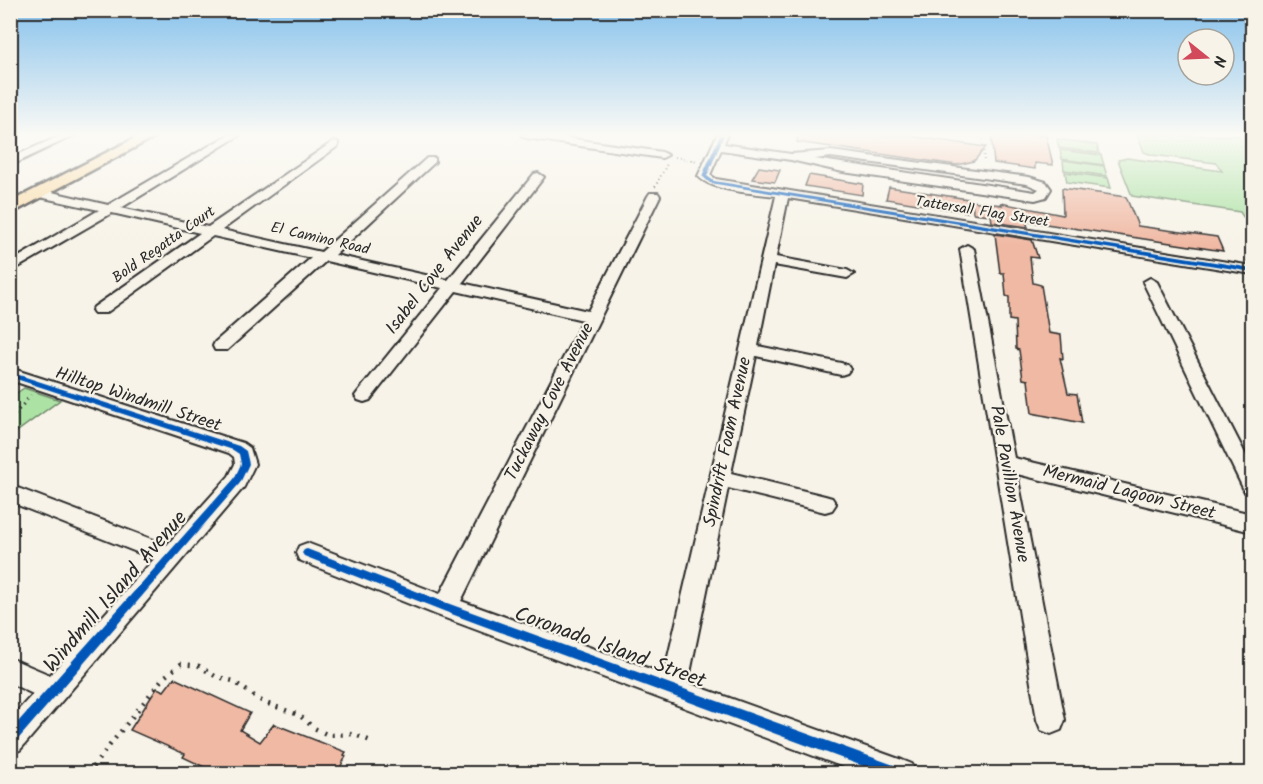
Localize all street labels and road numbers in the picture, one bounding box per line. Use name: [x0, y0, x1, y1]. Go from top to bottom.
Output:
street label: Tattersall Flag Street: [913, 190, 1051, 234]
street label: Bold Regatta Court: [107, 200, 221, 290]
street label: Isabel Cove Avenue: [379, 209, 491, 341]
street label: El Camino Road: [268, 216, 372, 262]
street label: Tuckaway Cove Avenue: [498, 318, 602, 486]
street label: Spindrift Foam Avenue: [696, 354, 760, 530]
street label: Hilltop Windmill Street: [51, 359, 226, 441]
street label: Pale Pavillion Avenue: [981, 403, 1037, 565]
street label: Mermaid Lagoon Street: [1040, 458, 1219, 529]
street label: Windmill Island Avenue: [36, 503, 196, 681]
street label: Coronado Island Street: [510, 598, 711, 698]

